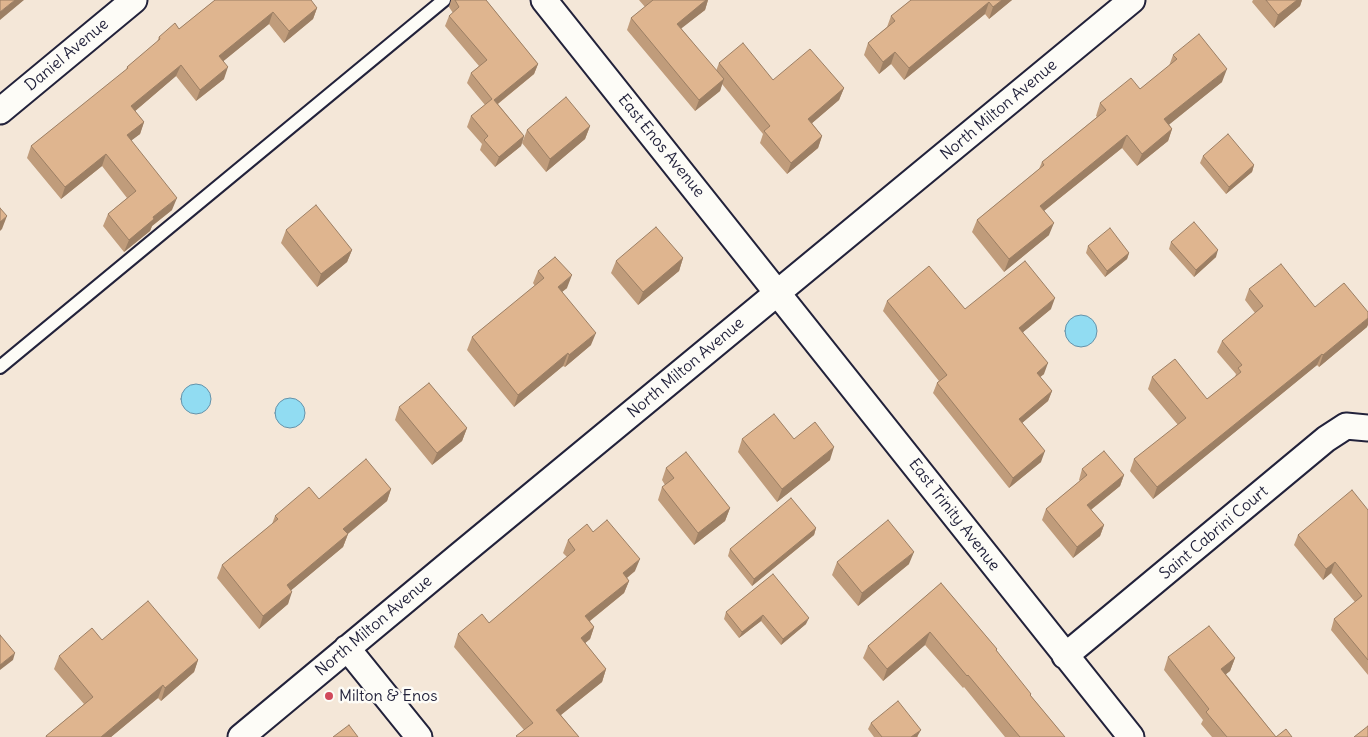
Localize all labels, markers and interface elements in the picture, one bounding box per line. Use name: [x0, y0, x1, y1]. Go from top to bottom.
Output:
street label: Daniel Avenue: [21, 15, 113, 95]
street label: North Milton Avenue: [937, 56, 1061, 164]
street label: East Enos Avenue: [614, 91, 708, 201]
street label: North Milton Avenue: [624, 314, 748, 422]
street label: East Trinity Avenue: [904, 455, 1004, 575]
street label: Saint Cabrini Court: [1156, 482, 1272, 584]
street label: North Milton Avenue: [312, 572, 436, 680]
place label: Milton & Enos: [339, 686, 437, 706]
marker: Milton & Enos: [323, 690, 335, 702]

